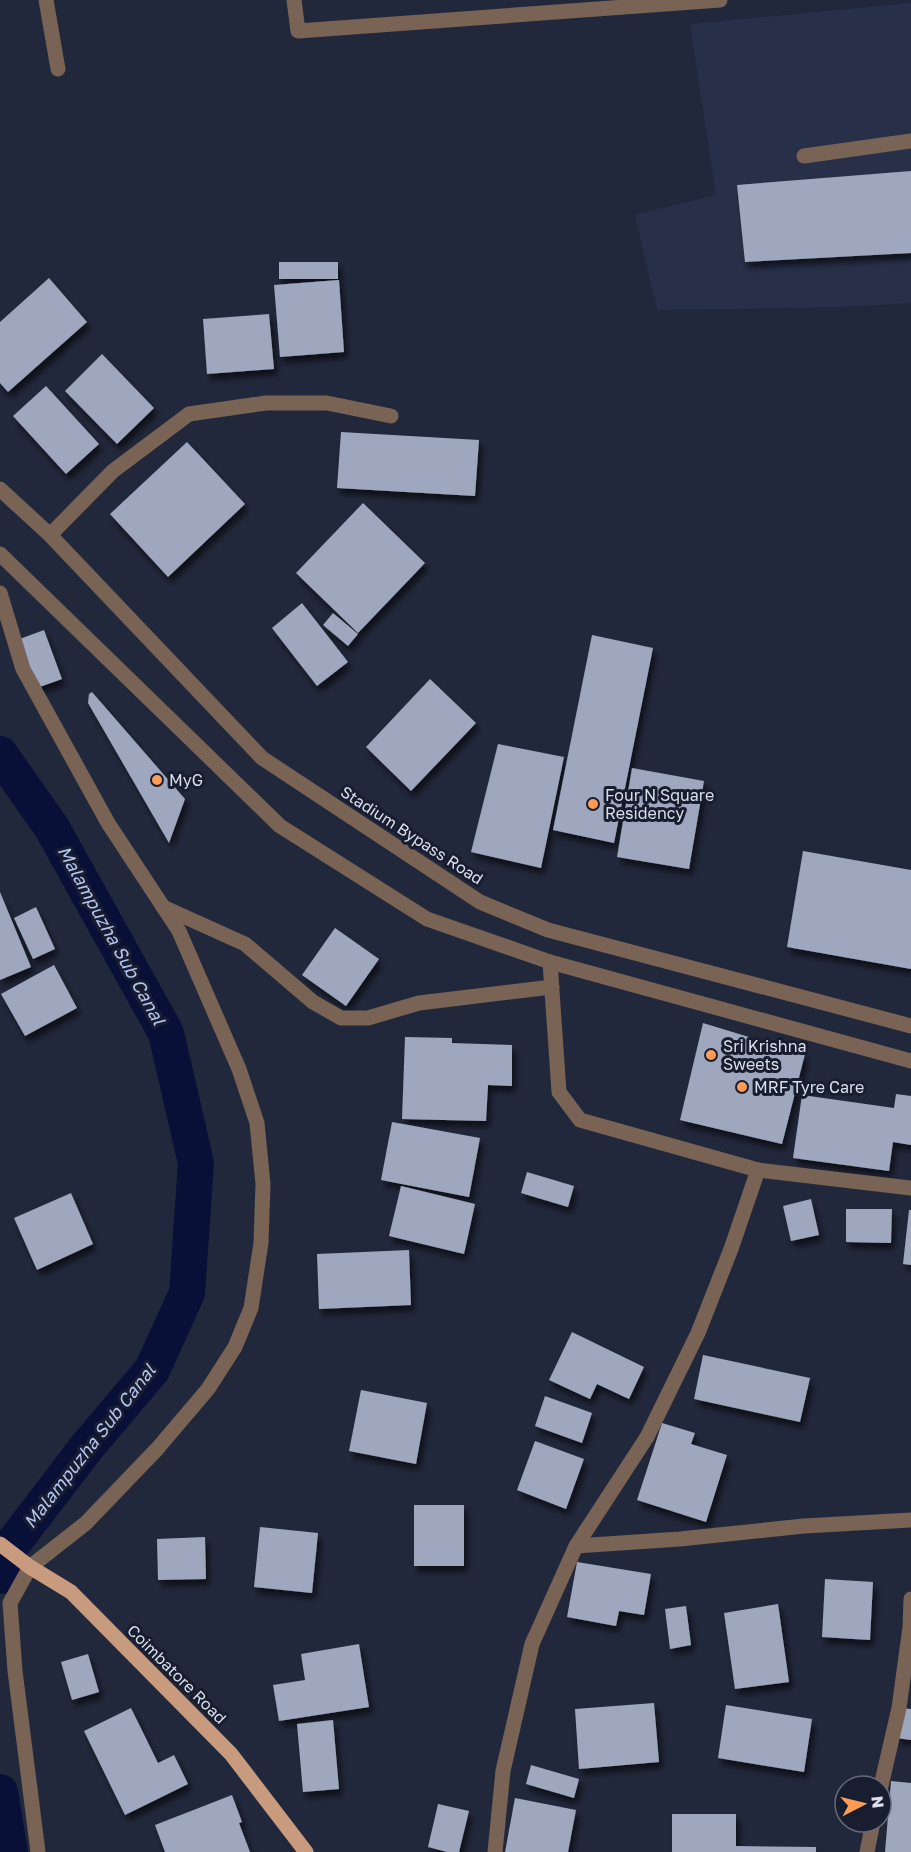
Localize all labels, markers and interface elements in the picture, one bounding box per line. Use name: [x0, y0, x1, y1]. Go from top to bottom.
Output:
place label: MyG: [169, 770, 203, 790]
marker: MyG: [150, 773, 164, 787]
street label: Stadium Bypass Road: [337, 781, 487, 889]
place label: Four N Square Residency: [605, 785, 714, 823]
marker: Four N Square Residency: [586, 797, 600, 811]
water label: Malampuzha Sub Canal: [53, 841, 171, 1030]
place label: Sri Krishna Sweets: [723, 1036, 807, 1074]
marker: Sri Krishna Sweets: [704, 1048, 718, 1062]
place label: MRF Tyre Care: [754, 1077, 864, 1097]
marker: MRF Tyre Care: [735, 1080, 749, 1094]
water label: Malampuzha Sub Canal: [18, 1359, 161, 1532]
street label: Coimbatore Road: [123, 1620, 231, 1728]
north arrow: [833, 1774, 893, 1834]
text: N: [867, 1795, 889, 1809]

